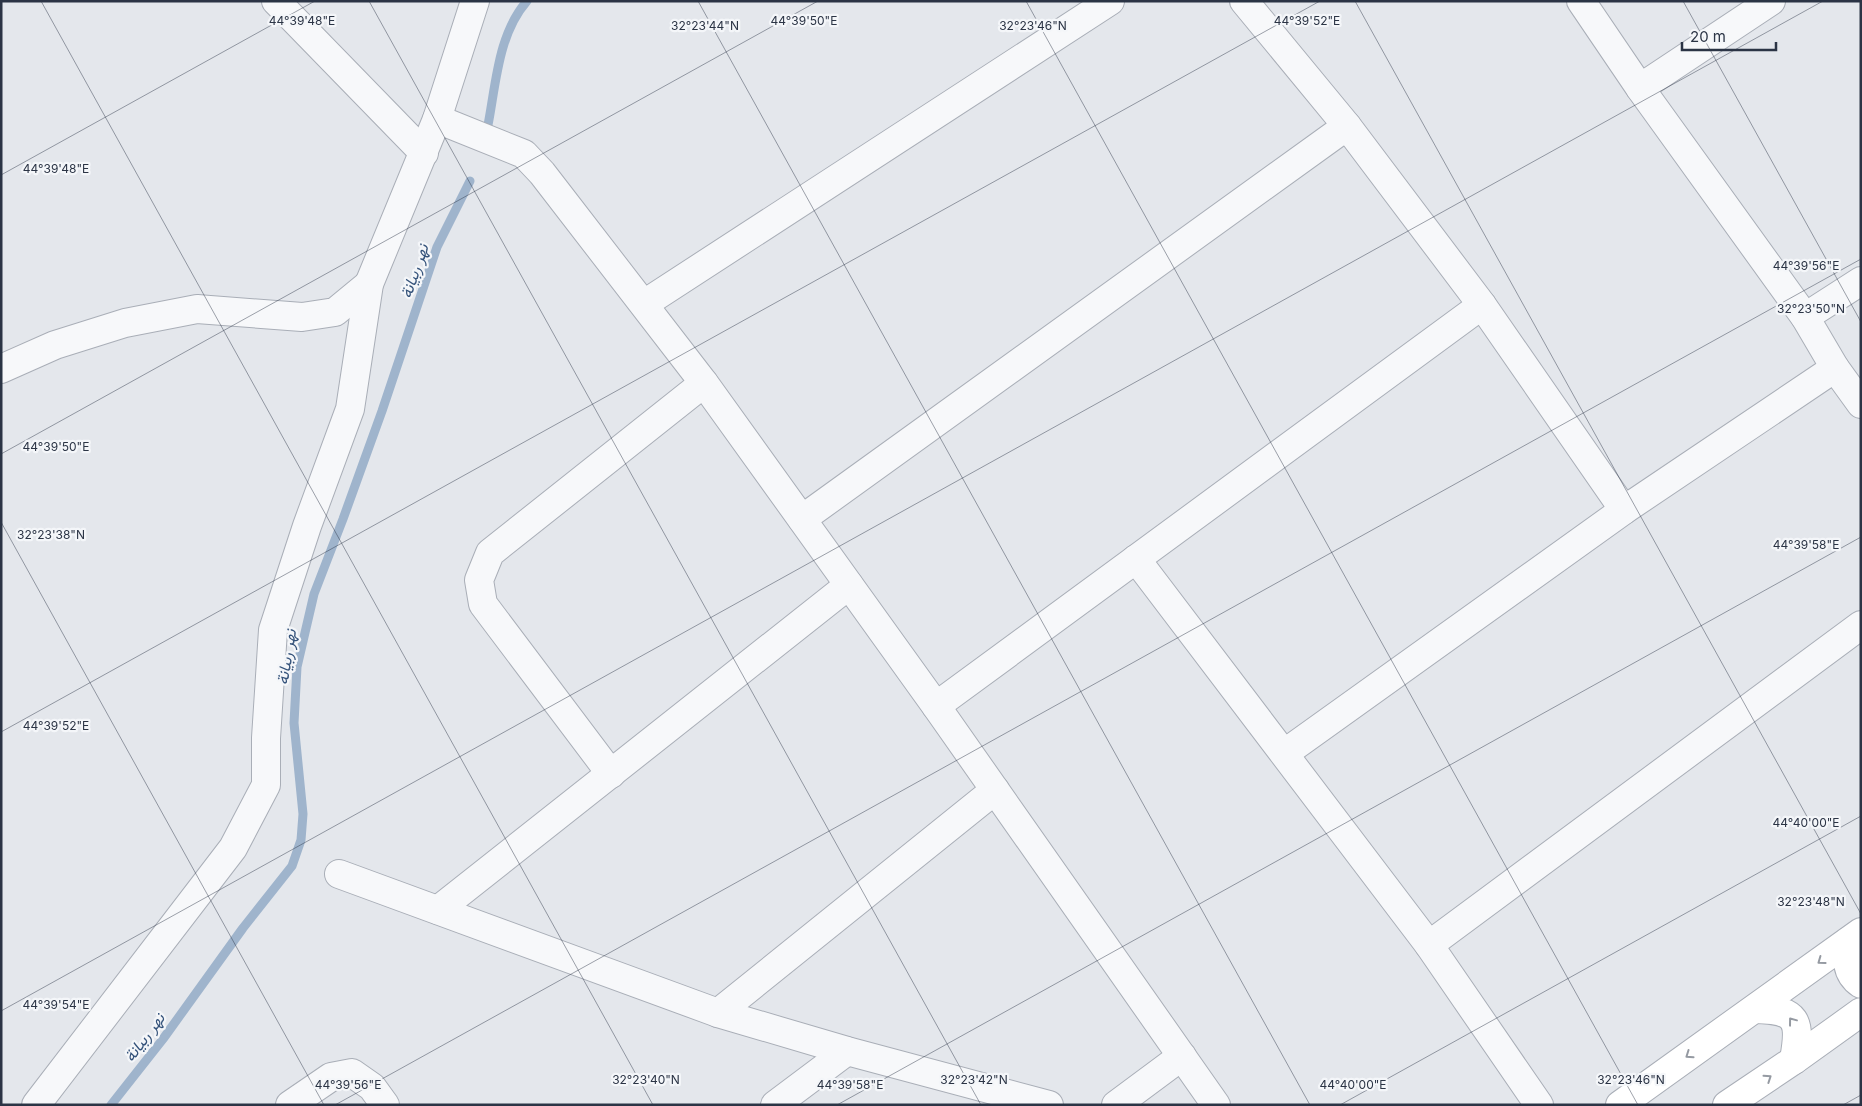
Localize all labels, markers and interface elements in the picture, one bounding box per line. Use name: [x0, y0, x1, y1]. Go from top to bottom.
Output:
text: 44°39'48"E: [269, 13, 335, 28]
text: 44°39'50"E: [771, 13, 837, 28]
text: 44°39'52"E: [1274, 13, 1340, 28]
text: 32°23'44"N: [671, 18, 739, 33]
text: 32°23'46"N: [999, 18, 1067, 33]
scale bar: [1682, 20, 1776, 52]
text: 20 m: [1690, 27, 1726, 46]
text: 44°39'48"E: [23, 161, 89, 176]
water label: نهر ربيانة: [395, 240, 434, 301]
text: 44°39'56"E: [1773, 258, 1839, 273]
text: 32°23'50"N: [1777, 301, 1845, 316]
text: 44°39'50"E: [23, 439, 89, 454]
text: 32°23'38"N: [17, 527, 85, 542]
text: 44°39'58"E: [1773, 537, 1839, 552]
water label: نهر ربيانة: [272, 626, 301, 686]
text: 44°39'52"E: [23, 718, 89, 733]
text: 44°40'00"E: [1772, 815, 1840, 830]
text: 32°23'48"N: [1777, 894, 1845, 909]
one-way arrow: [1817, 955, 1827, 964]
text: 44°39'54"E: [22, 997, 90, 1012]
water label: نهر ربيانة: [119, 1008, 170, 1066]
one-way arrow: [1789, 1017, 1798, 1027]
one-way arrow: [1685, 1049, 1695, 1058]
text: 32°23'40"N: [612, 1072, 680, 1087]
text: 32°23'42"N: [940, 1072, 1008, 1087]
text: 32°23'46"N: [1597, 1072, 1665, 1087]
one-way arrow: [1762, 1074, 1771, 1084]
text: 44°39'56"E: [315, 1077, 381, 1092]
text: 44°39'58"E: [817, 1077, 883, 1092]
text: 44°40'00"E: [1319, 1077, 1387, 1092]

